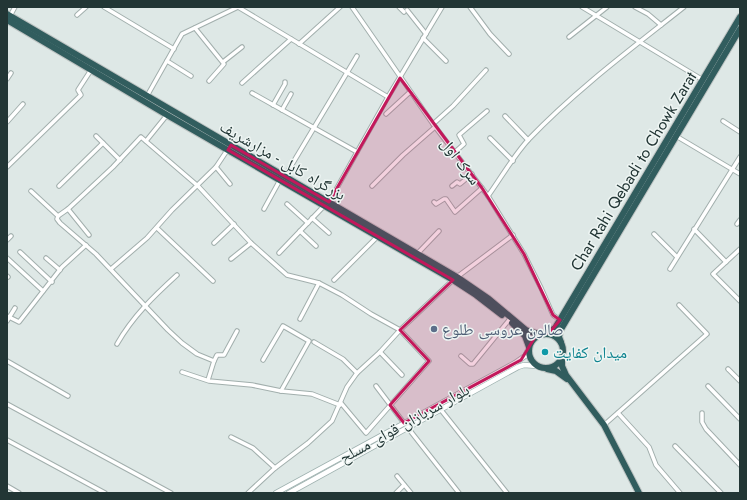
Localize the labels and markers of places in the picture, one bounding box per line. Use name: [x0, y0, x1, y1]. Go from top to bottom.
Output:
place label: صالون عروسی طلوع: [442, 318, 564, 341]
marker: صالون عروسی طلوع: [429, 324, 439, 334]
place label: میدان کفایت: [553, 341, 627, 364]
marker: میدان کفایت: [540, 347, 550, 357]

